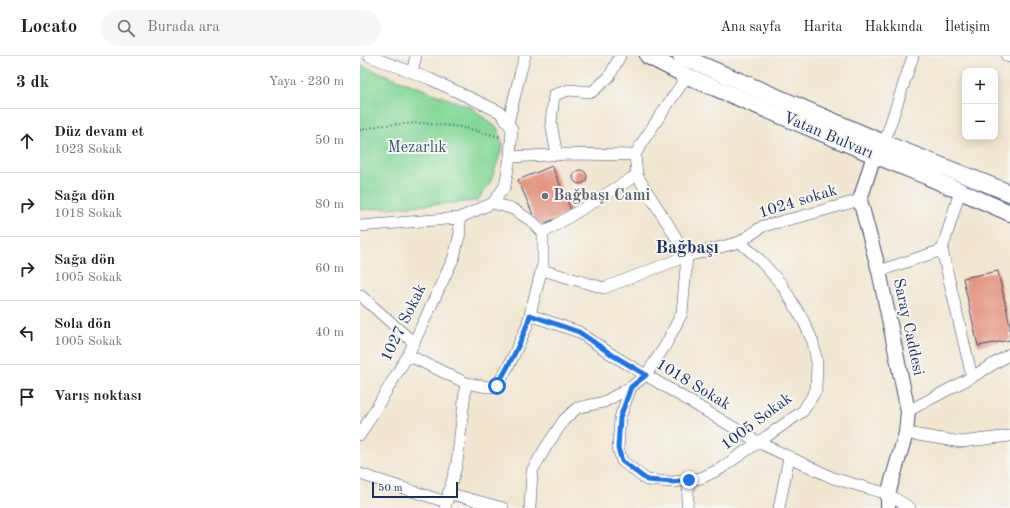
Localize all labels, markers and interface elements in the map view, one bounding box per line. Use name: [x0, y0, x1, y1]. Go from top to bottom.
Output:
search box: [101, 10, 381, 46]
icon: search: [115, 17, 137, 39]
text: Locato: [20, 18, 77, 37]
text: Burada ara: [147, 20, 220, 35]
text: Ana sayfa: [720, 20, 781, 34]
text: Harita: [803, 20, 843, 34]
text: Hakkında: [865, 20, 923, 34]
text: İletişim: [945, 20, 990, 34]
map controls: [962, 68, 998, 140]
button: +: [962, 68, 998, 104]
text: 3 dk: [16, 74, 49, 91]
text: Yaya · 230 m: [269, 75, 344, 88]
button: −: [962, 104, 998, 140]
street label: Vatan Bulvarı: [781, 110, 875, 162]
text: Düz devam et: [54, 125, 144, 140]
icon: ahead: [16, 130, 38, 152]
text: 50 m: [315, 134, 344, 147]
park label: Mezarlık: [387, 140, 447, 156]
text: 1023 Sokak: [54, 143, 122, 156]
street label: 1024 sokak: [757, 183, 839, 221]
place label: Bağbaşı Cami: [553, 188, 651, 204]
text: Sağa dön: [54, 189, 115, 204]
marker: Bağbaşı Cami: [540, 191, 550, 201]
icon: right: [16, 194, 38, 216]
text: 80 m: [315, 198, 344, 211]
text: 1018 Sokak: [54, 207, 122, 220]
district label: Bağbaşı: [655, 239, 719, 257]
text: Sağa dön: [54, 253, 115, 268]
icon: right: [16, 258, 38, 280]
text: 60 m: [315, 262, 344, 275]
text: 1005 Sokak: [54, 271, 122, 284]
street label: Saray Caddesi: [890, 277, 926, 377]
street label: 1027 Sokak: [378, 282, 430, 364]
text: Sola dön: [54, 317, 111, 332]
icon: left: [16, 322, 38, 344]
text: 40 m: [315, 326, 344, 339]
text: 1005 Sokak: [54, 335, 122, 348]
street label: 1018 Sokak: [653, 357, 733, 413]
route start: [488, 377, 506, 395]
icon: arrive: [16, 386, 38, 408]
text: Varış noktası: [54, 389, 142, 404]
street label: 1005 Sokak: [719, 390, 795, 454]
route end: [680, 471, 698, 489]
scale bar: [372, 480, 458, 499]
text: 50 m: [378, 483, 403, 494]

